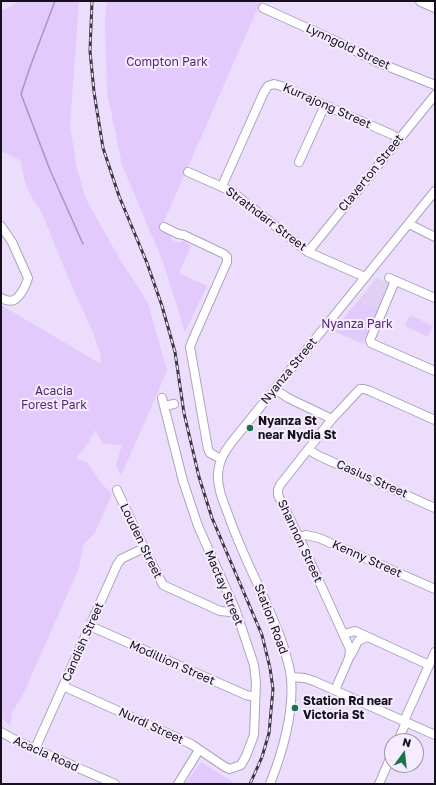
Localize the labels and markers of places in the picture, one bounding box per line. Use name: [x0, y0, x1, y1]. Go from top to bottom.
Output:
place label: Nyanza St near Nydia St: [258, 414, 336, 442]
marker: Nyanza St near Nydia St: [245, 423, 255, 433]
place label: Station Rd near Victoria St: [303, 694, 393, 722]
marker: Station Rd near Victoria St: [290, 703, 300, 713]

